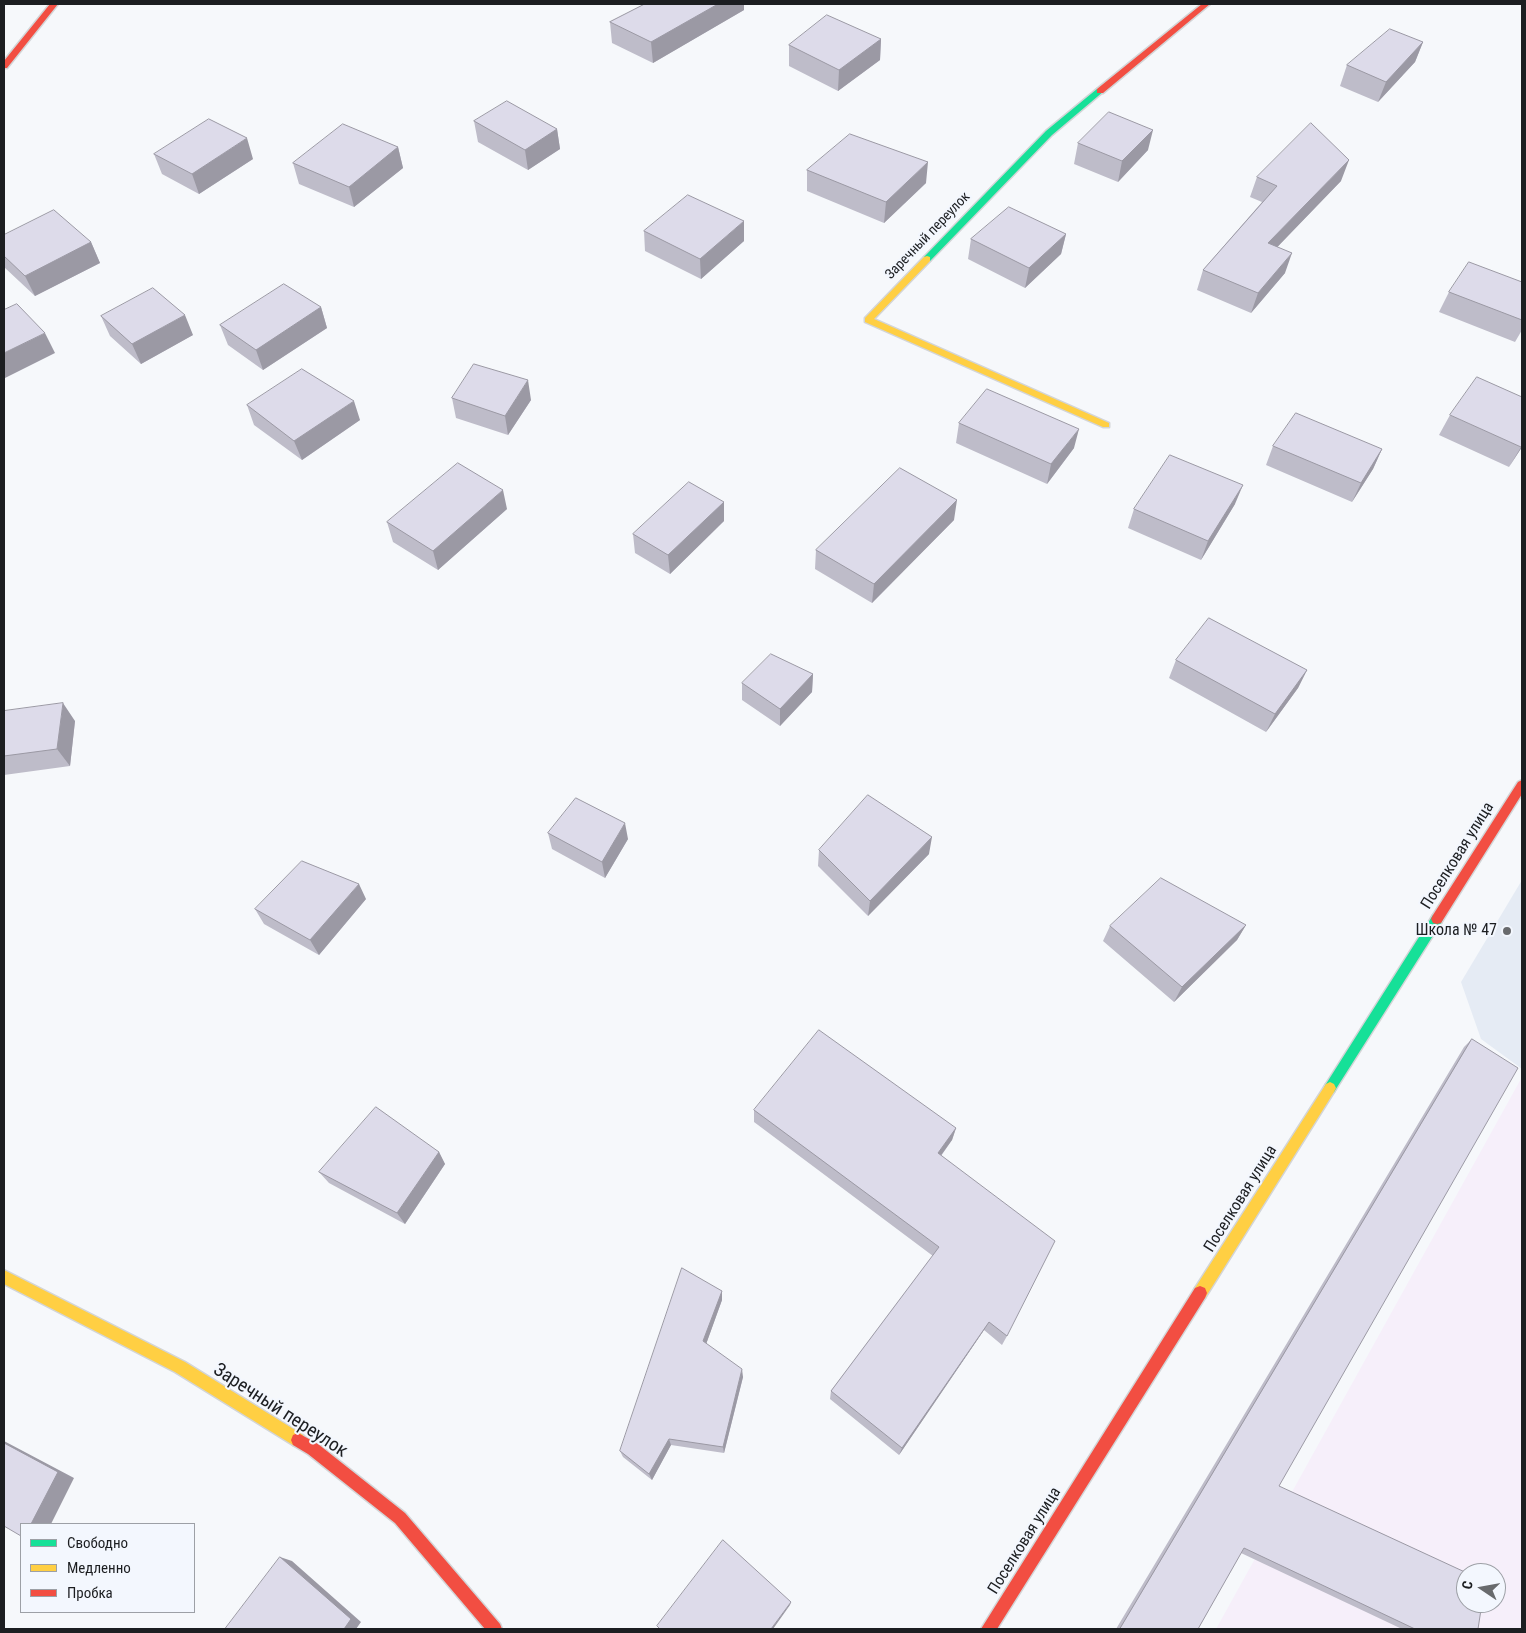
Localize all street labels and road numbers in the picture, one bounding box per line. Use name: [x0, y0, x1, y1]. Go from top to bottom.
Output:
street label: Заречный переулок: [882, 189, 974, 283]
street label: Поселковая улица: [1417, 799, 1499, 913]
street label: Поселковая улица: [1200, 1142, 1282, 1256]
street label: Заречный переулок: [209, 1359, 351, 1463]
street label: Поселковая улица: [984, 1484, 1066, 1598]

